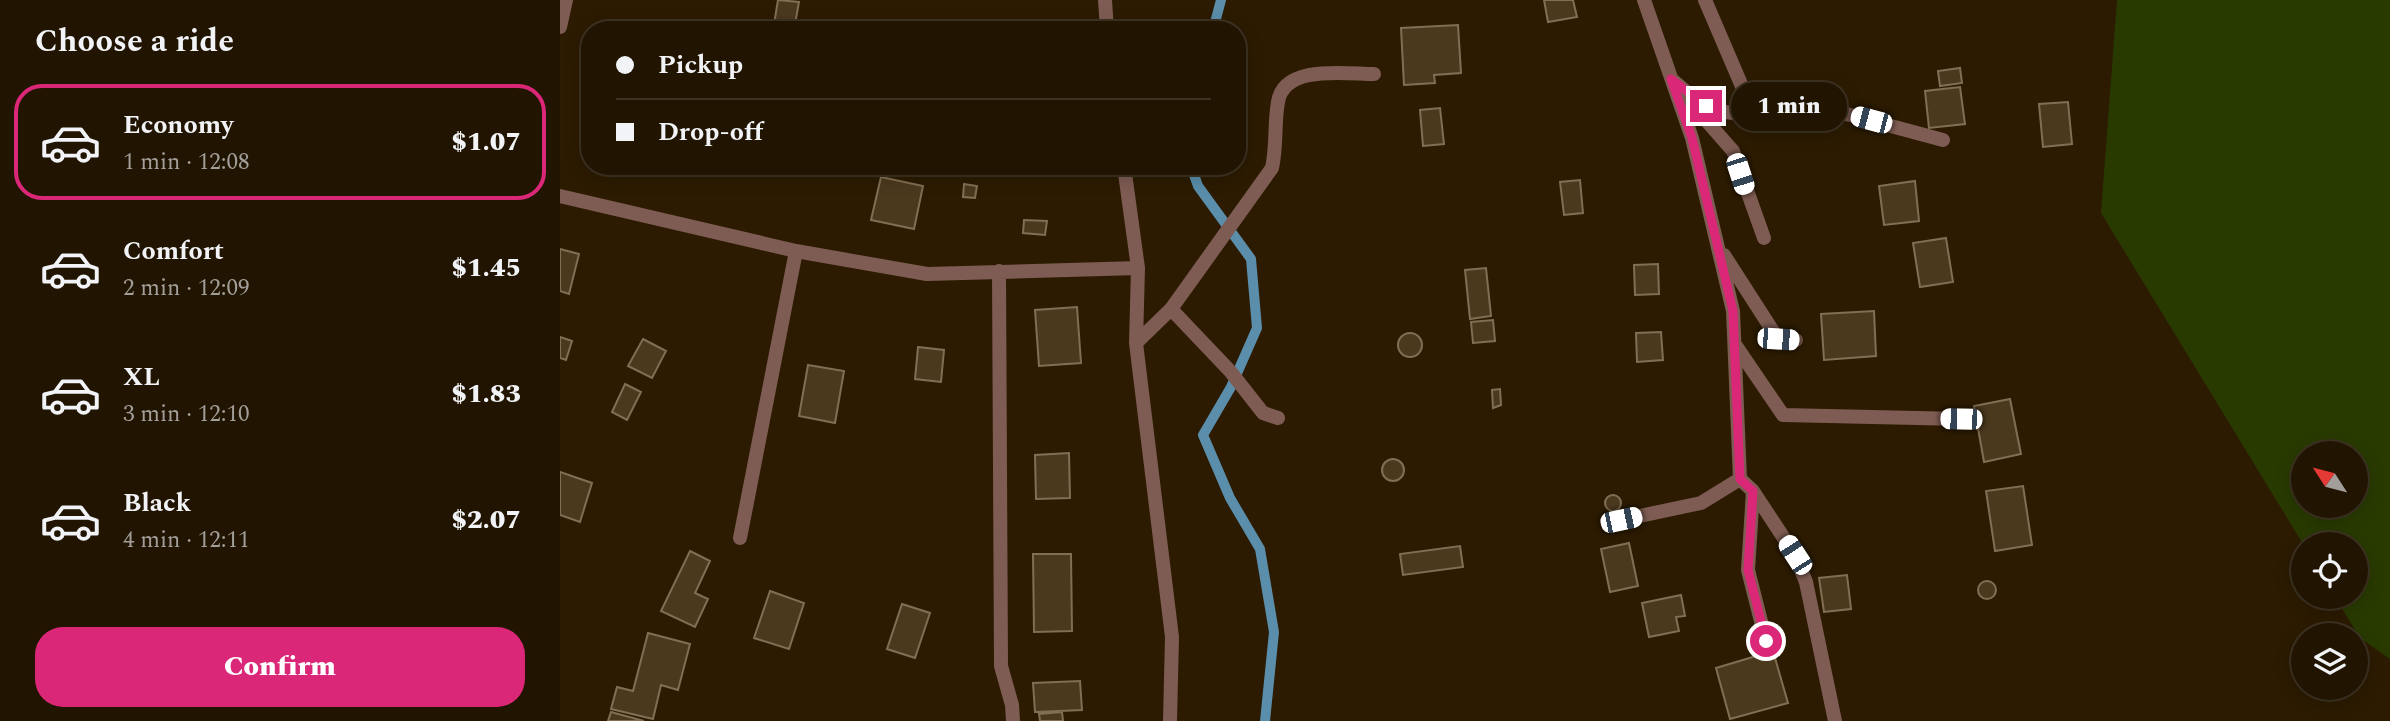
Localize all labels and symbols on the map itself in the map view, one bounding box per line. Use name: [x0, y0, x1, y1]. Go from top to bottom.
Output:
callout: 1 min: [1730, 82, 1846, 130]
route end: [1690, 90, 1722, 122]
car: [1848, 104, 1895, 136]
car: [1724, 151, 1757, 197]
car: [1757, 327, 1800, 351]
car: [1940, 408, 1983, 430]
north arrow: [2291, 441, 2368, 518]
car: [1599, 505, 1644, 535]
car: [1775, 532, 1816, 578]
route start: [1750, 625, 1782, 657]

